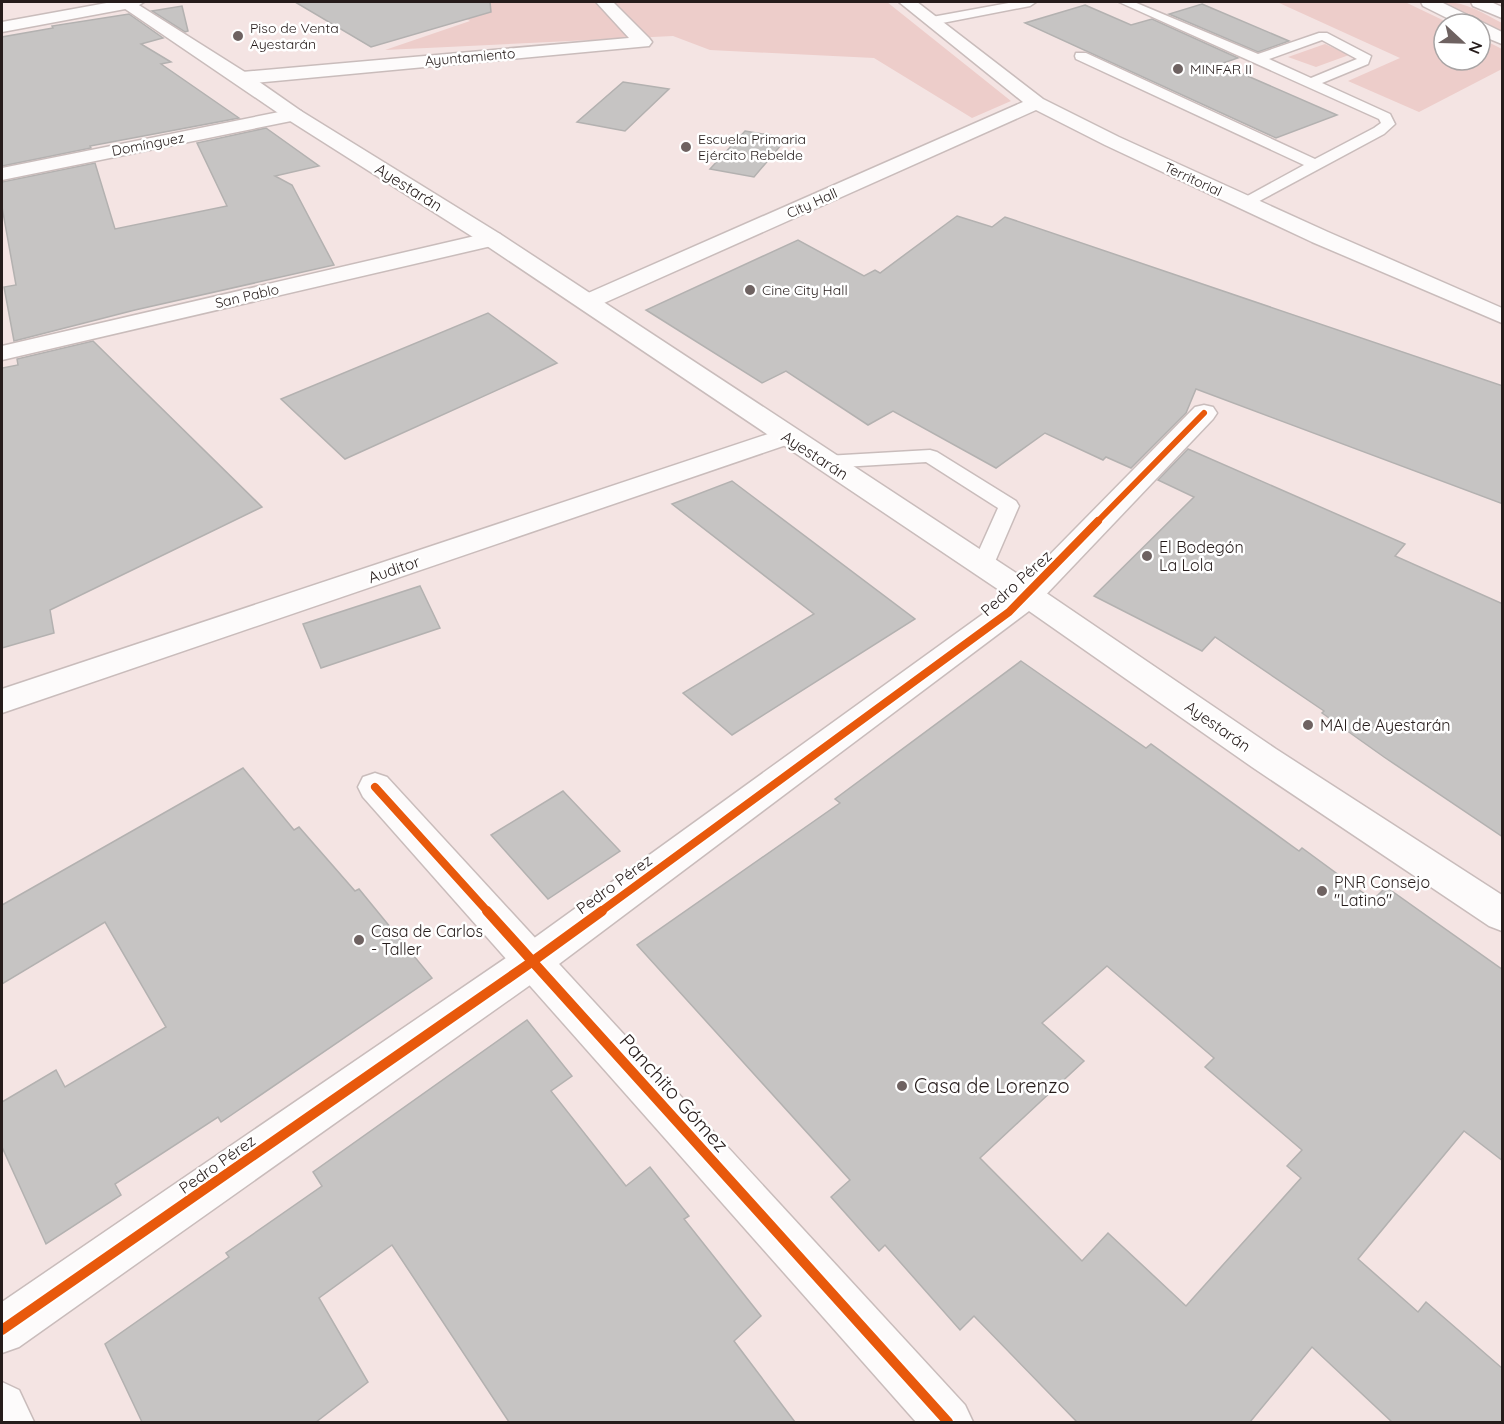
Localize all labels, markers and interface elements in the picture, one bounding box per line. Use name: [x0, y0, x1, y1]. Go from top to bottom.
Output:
north arrow: [1432, 12, 1492, 72]
place label: Piso de Venta Ayestarán: [250, 19, 339, 53]
marker: Piso de Venta Ayestarán: [231, 29, 245, 43]
text: N: [1464, 38, 1487, 57]
street label: Ayuntamiento: [424, 44, 516, 70]
place label: MINFAR II: [1190, 60, 1252, 78]
marker: MINFAR II: [1171, 62, 1185, 76]
street label: Domínguez: [110, 128, 186, 160]
place label: Escuela Primaria Ejército Rebelde: [698, 130, 806, 164]
marker: Escuela Primaria Ejército Rebelde: [679, 140, 693, 154]
street label: Territorial: [1161, 158, 1225, 200]
street label: Ayestarán: [372, 159, 446, 215]
street label: City Hall: [784, 184, 840, 222]
street label: San Pablo: [213, 280, 281, 312]
place label: Cine City Hall: [762, 281, 848, 299]
marker: Cine City Hall: [743, 283, 757, 297]
street label: Ayestarán: [778, 426, 852, 484]
place label: El Bodegón La Lola: [1159, 537, 1244, 575]
street label: Pedro Pérez: [976, 546, 1056, 620]
marker: El Bodegón La Lola: [1140, 549, 1154, 563]
street label: Auditor: [365, 551, 423, 587]
street label: Ayestarán: [1181, 696, 1255, 756]
place label: MAI de Ayestarán: [1320, 715, 1451, 735]
marker: MAI de Ayestarán: [1301, 718, 1315, 732]
street label: Pedro Pérez: [572, 850, 656, 918]
place label: PNR Consejo "Latino": [1334, 872, 1430, 910]
marker: PNR Consejo "Latino": [1315, 884, 1329, 898]
place label: Casa de Carlos - Taller: [371, 921, 483, 959]
marker: Casa de Carlos - Taller: [352, 933, 366, 947]
street label: Panchito Gómez: [615, 1028, 734, 1157]
place label: Casa de Lorenzo: [914, 1073, 1069, 1098]
marker: Casa de Lorenzo: [895, 1079, 909, 1093]
street label: Pedro Pérez: [175, 1130, 259, 1198]

